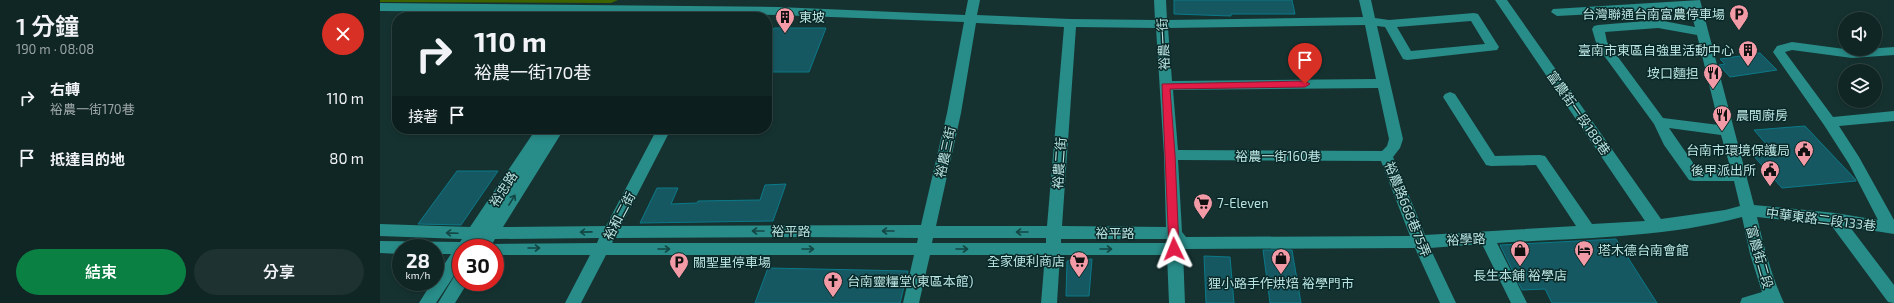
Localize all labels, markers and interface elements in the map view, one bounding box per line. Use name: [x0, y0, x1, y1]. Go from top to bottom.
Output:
parking icon: 台灣聯通台南富農停車場: [1728, 3, 1750, 31]
building icon: 東坡: [774, 6, 796, 34]
place label: 台灣聯通台南富農停車場: [1582, 6, 1725, 22]
place label: 東坡: [799, 9, 825, 25]
text: 1 分鐘: [16, 11, 79, 40]
map controls: [1838, 12, 1882, 108]
button: sound: [1838, 12, 1882, 56]
button: close: [322, 13, 364, 55]
street label: 裕農一街: [1154, 18, 1172, 70]
text: 110 m: [474, 24, 547, 58]
icon: right: [408, 28, 460, 80]
building icon: 臺南市東區自強里活動中心: [1737, 39, 1759, 67]
text: 190 m · 08:08: [16, 41, 94, 57]
place label: 臺南市東區自強里活動中心: [1578, 42, 1734, 58]
pin: [1288, 43, 1322, 84]
icon: arrive: [1294, 49, 1316, 71]
text: 裕農一街170巷: [474, 61, 591, 83]
restaurant icon: 垵口麵担: [1702, 62, 1724, 90]
button: layers: [1838, 64, 1882, 108]
place label: 垵口麵担: [1647, 65, 1699, 81]
street label: 富農街一段188巷: [1544, 68, 1614, 158]
text: 右轉: [50, 80, 80, 98]
icon: right: [16, 87, 38, 109]
text: 110 m: [327, 89, 364, 107]
text: 裕農一街170巷: [50, 101, 135, 117]
icon: arrive: [446, 104, 468, 126]
restaurant icon: 晨間廚房: [1711, 104, 1733, 132]
text: 接著: [408, 107, 438, 125]
place label: 晨間廚房: [1736, 107, 1788, 123]
street label: 裕農三街: [932, 125, 958, 179]
street label: 裕農二街: [1049, 136, 1069, 190]
public building icon: 台南市環境保護局: [1793, 139, 1815, 167]
place label: 台南市環境保護局: [1686, 142, 1790, 158]
icon: arrive: [16, 147, 38, 169]
street label: 裕農一街160巷: [1235, 148, 1321, 164]
text: 80 m: [329, 149, 364, 167]
text: 抵達目的地: [50, 150, 125, 168]
street label: 裕農路668巷75弄: [1382, 159, 1434, 259]
public building icon: 後甲派出所: [1759, 159, 1781, 187]
place label: 後甲派出所: [1691, 162, 1756, 178]
street label: 裕忠路: [486, 168, 520, 210]
street label: 裕和二街: [600, 189, 638, 243]
supermarket icon: 7-Eleven: [1192, 192, 1214, 220]
one-way arrow: [508, 195, 516, 206]
place label: 7-Eleven: [1217, 195, 1269, 211]
street label: 中華東路二段133巷: [1765, 204, 1877, 234]
street label: 裕平路: [771, 223, 811, 239]
street label: 富農街二段: [1743, 224, 1777, 290]
street label: 裕平路: [1095, 225, 1135, 241]
one-way arrow: [752, 227, 765, 235]
one-way arrow: [882, 227, 895, 235]
one-way arrow: [580, 228, 593, 236]
one-way arrow: [1016, 228, 1029, 236]
position arrow: [1153, 228, 1195, 270]
one-way arrow: [446, 229, 459, 236]
street label: 裕學路: [1446, 230, 1486, 248]
speed limit sign: 30: [452, 239, 504, 291]
shop icon: 長生本舖 裕學店: [1509, 239, 1531, 267]
hotel icon: 塔木德台南會館: [1573, 239, 1595, 267]
place label: 塔木德台南會館: [1598, 242, 1689, 258]
one-way arrow: [527, 244, 540, 252]
one-way arrow: [657, 245, 670, 253]
one-way arrow: [801, 245, 814, 253]
one-way arrow: [955, 245, 968, 253]
one-way arrow: [1099, 245, 1112, 253]
shop icon: 狸小路手作烘焙 裕學門市: [1270, 247, 1292, 275]
text: 28: [406, 248, 430, 272]
button: 結束: [16, 249, 186, 295]
button: 分享: [194, 249, 364, 295]
supermarket icon: 全家便利商店: [1068, 250, 1090, 278]
parking icon: 關聖里停車場: [668, 251, 690, 279]
place label: 全家便利商店: [987, 253, 1065, 269]
place label: 關聖里停車場: [693, 254, 771, 270]
place label: 長生本舖 裕學店: [1473, 267, 1567, 283]
text: km/h: [406, 269, 430, 281]
church icon: 台南靈糧堂(東區本館): [822, 270, 844, 298]
place label: 台南靈糧堂(東區本館): [847, 273, 973, 289]
place label: 狸小路手作烘焙 裕學門市: [1208, 275, 1354, 291]

